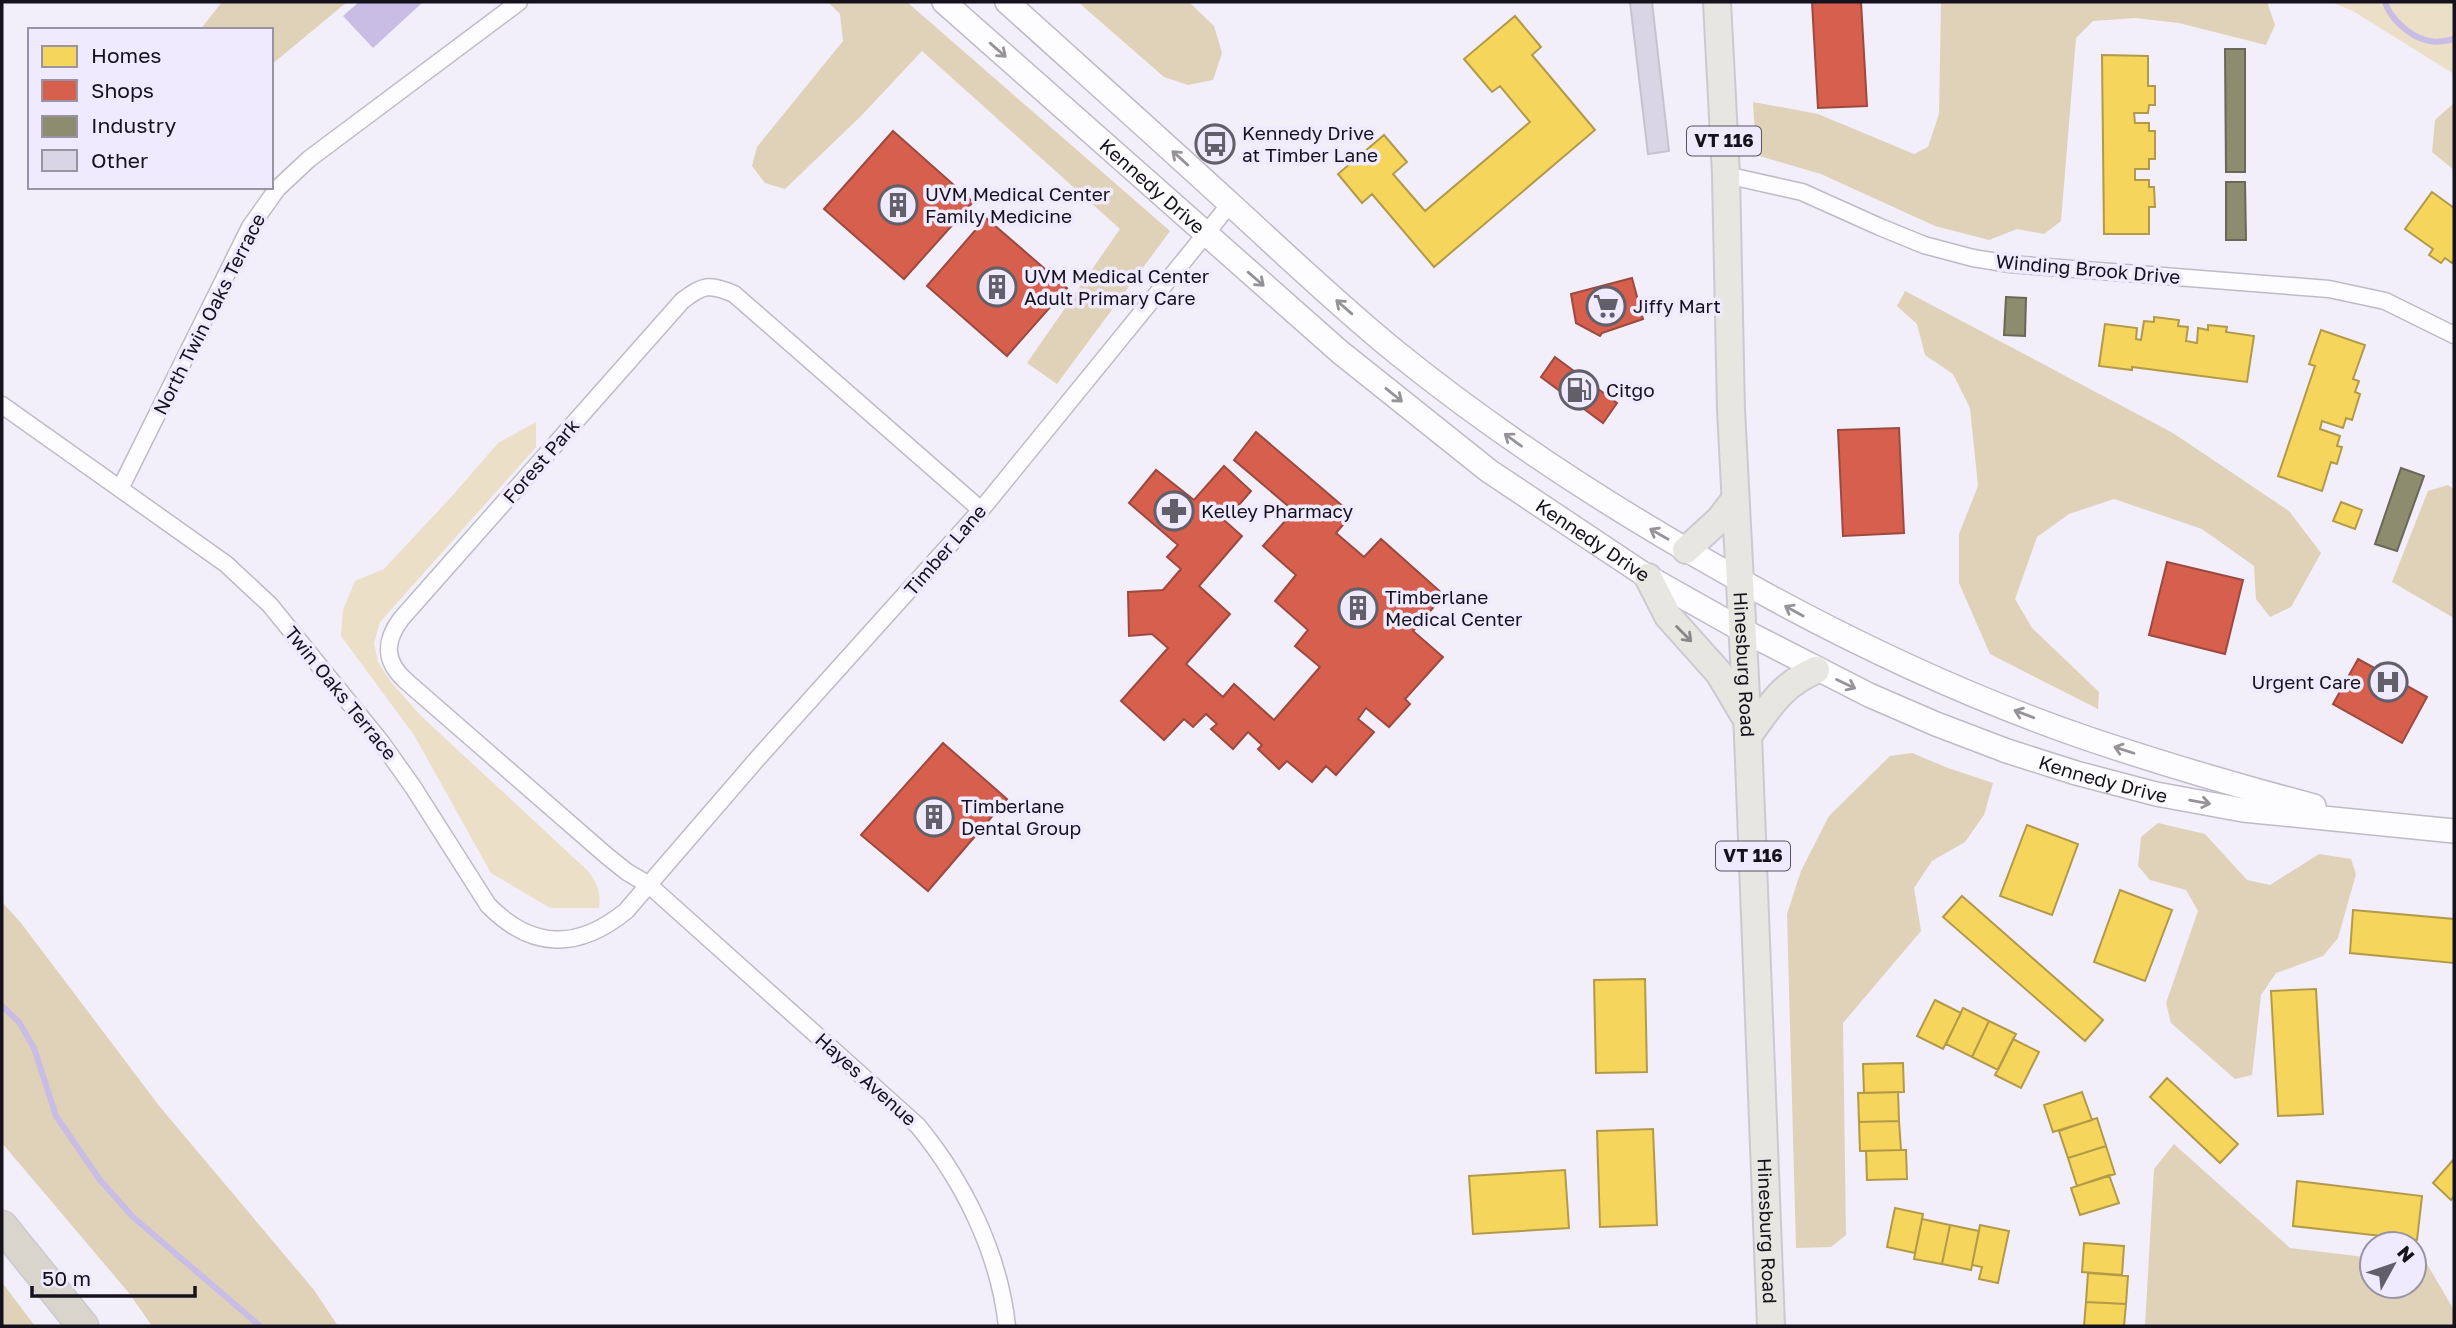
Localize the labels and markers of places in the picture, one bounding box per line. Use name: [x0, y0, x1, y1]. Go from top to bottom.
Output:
place label: Kennedy Drive at Timber Lane: [1242, 121, 1378, 166]
bus stop icon: Kennedy Drive at Timber Lane: [1194, 123, 1236, 165]
place label: UVM Medical Center Family Medicine: [925, 182, 1111, 227]
building icon: UVM Medical Center Family Medicine: [877, 184, 919, 226]
place label: UVM Medical Center Adult Primary Care: [1024, 264, 1210, 309]
building icon: UVM Medical Center Adult Primary Care: [976, 266, 1018, 308]
supermarket icon: Jiffy Mart: [1585, 285, 1627, 327]
place label: Jiffy Mart: [1633, 294, 1721, 317]
fuel station icon: Citgo: [1558, 369, 1600, 411]
place label: Citgo: [1606, 378, 1655, 401]
pharmacy icon: Kelley Pharmacy: [1153, 490, 1195, 532]
place label: Kelley Pharmacy: [1201, 499, 1354, 522]
place label: Timberlane Medical Center: [1385, 585, 1523, 630]
building icon: Timberlane Medical Center: [1337, 587, 1379, 629]
hospital icon: Urgent Care: [2367, 661, 2409, 703]
place label: Urgent Care: [2251, 670, 2361, 693]
place label: Timberlane Dental Group: [961, 794, 1081, 839]
building icon: Timberlane Dental Group: [913, 796, 955, 838]

